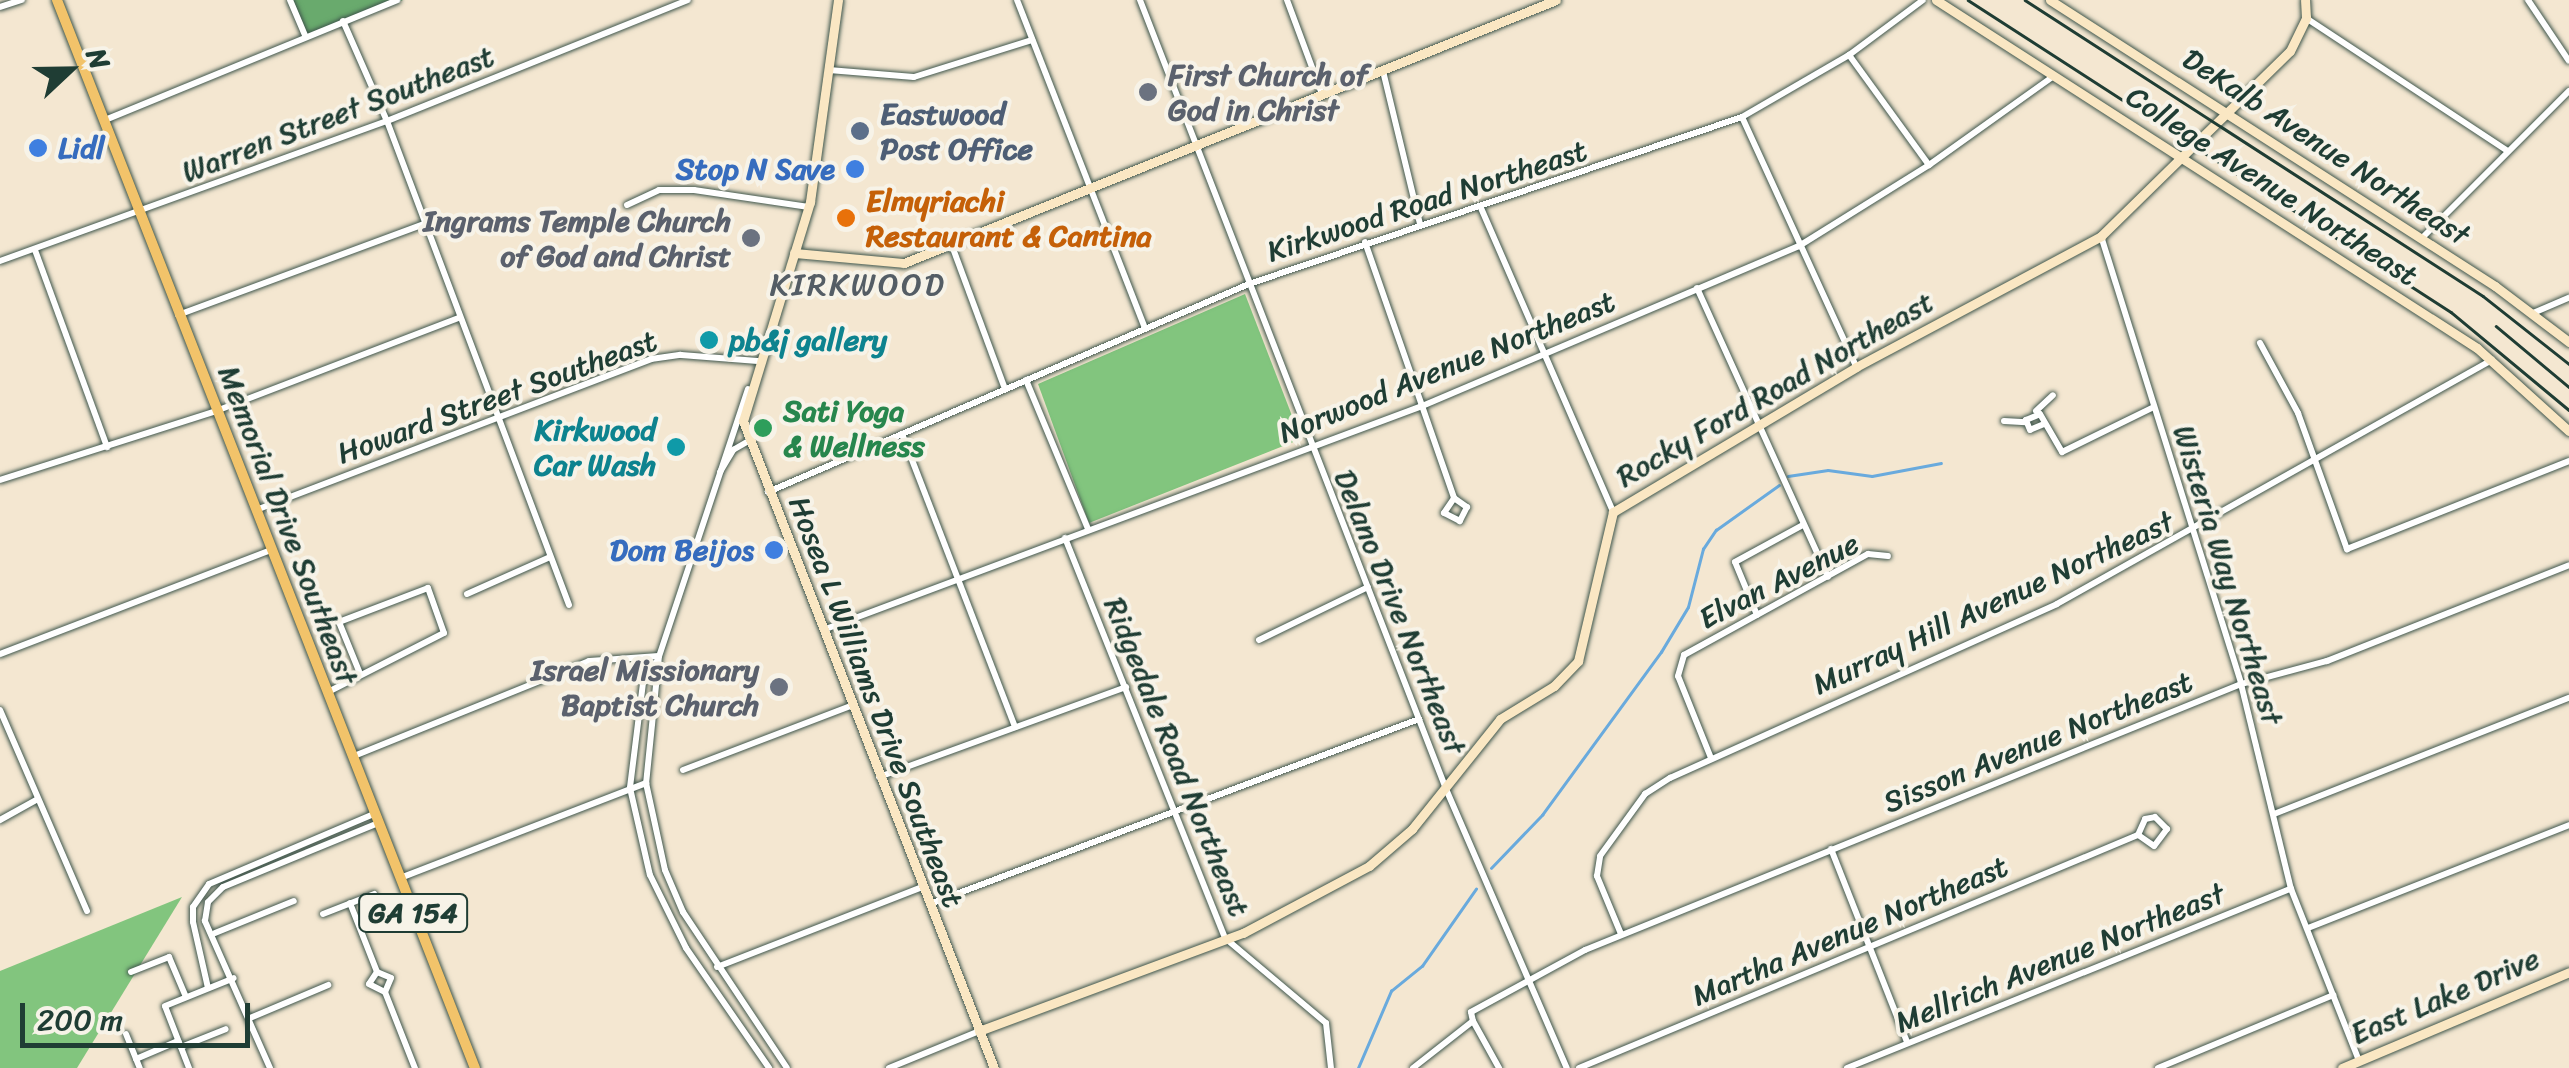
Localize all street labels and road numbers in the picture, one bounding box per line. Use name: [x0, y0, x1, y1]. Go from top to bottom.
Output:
street label: Warren Street Southeast: [177, 38, 499, 190]
street label: DeKalb Avenue Northeast: [2175, 40, 2477, 254]
street label: College Avenue Northeast: [2119, 78, 2425, 294]
street label: Kirkwood Road Northeast: [1262, 132, 1592, 270]
street label: Norwood Avenue Northeast: [1273, 283, 1621, 451]
street label: Rocky Ford Road Northeast: [1609, 283, 1941, 495]
street label: Howard Street Southeast: [332, 322, 662, 472]
street label: Memorial Drive Southeast: [210, 360, 366, 690]
street label: Wisteria Way Northeast: [2165, 420, 2291, 730]
street label: Delano Drive Northeast: [1326, 463, 1474, 761]
street label: Hosea L Williams Drive Southeast: [781, 492, 971, 912]
street label: Murray Hill Avenue Northeast: [1806, 503, 2180, 703]
street label: Elvan Avenue: [1693, 525, 1865, 637]
street label: Ridgedale Road Northeast: [1096, 592, 1258, 922]
street label: Sisson Avenue Northeast: [1877, 663, 2199, 821]
street label: Martha Avenue Northeast: [1686, 848, 2014, 1014]
street label: Mellrich Avenue Northeast: [1889, 875, 2231, 1041]
road number: GA 154: [358, 890, 468, 936]
street label: East Lake Drive: [2345, 940, 2545, 1052]

